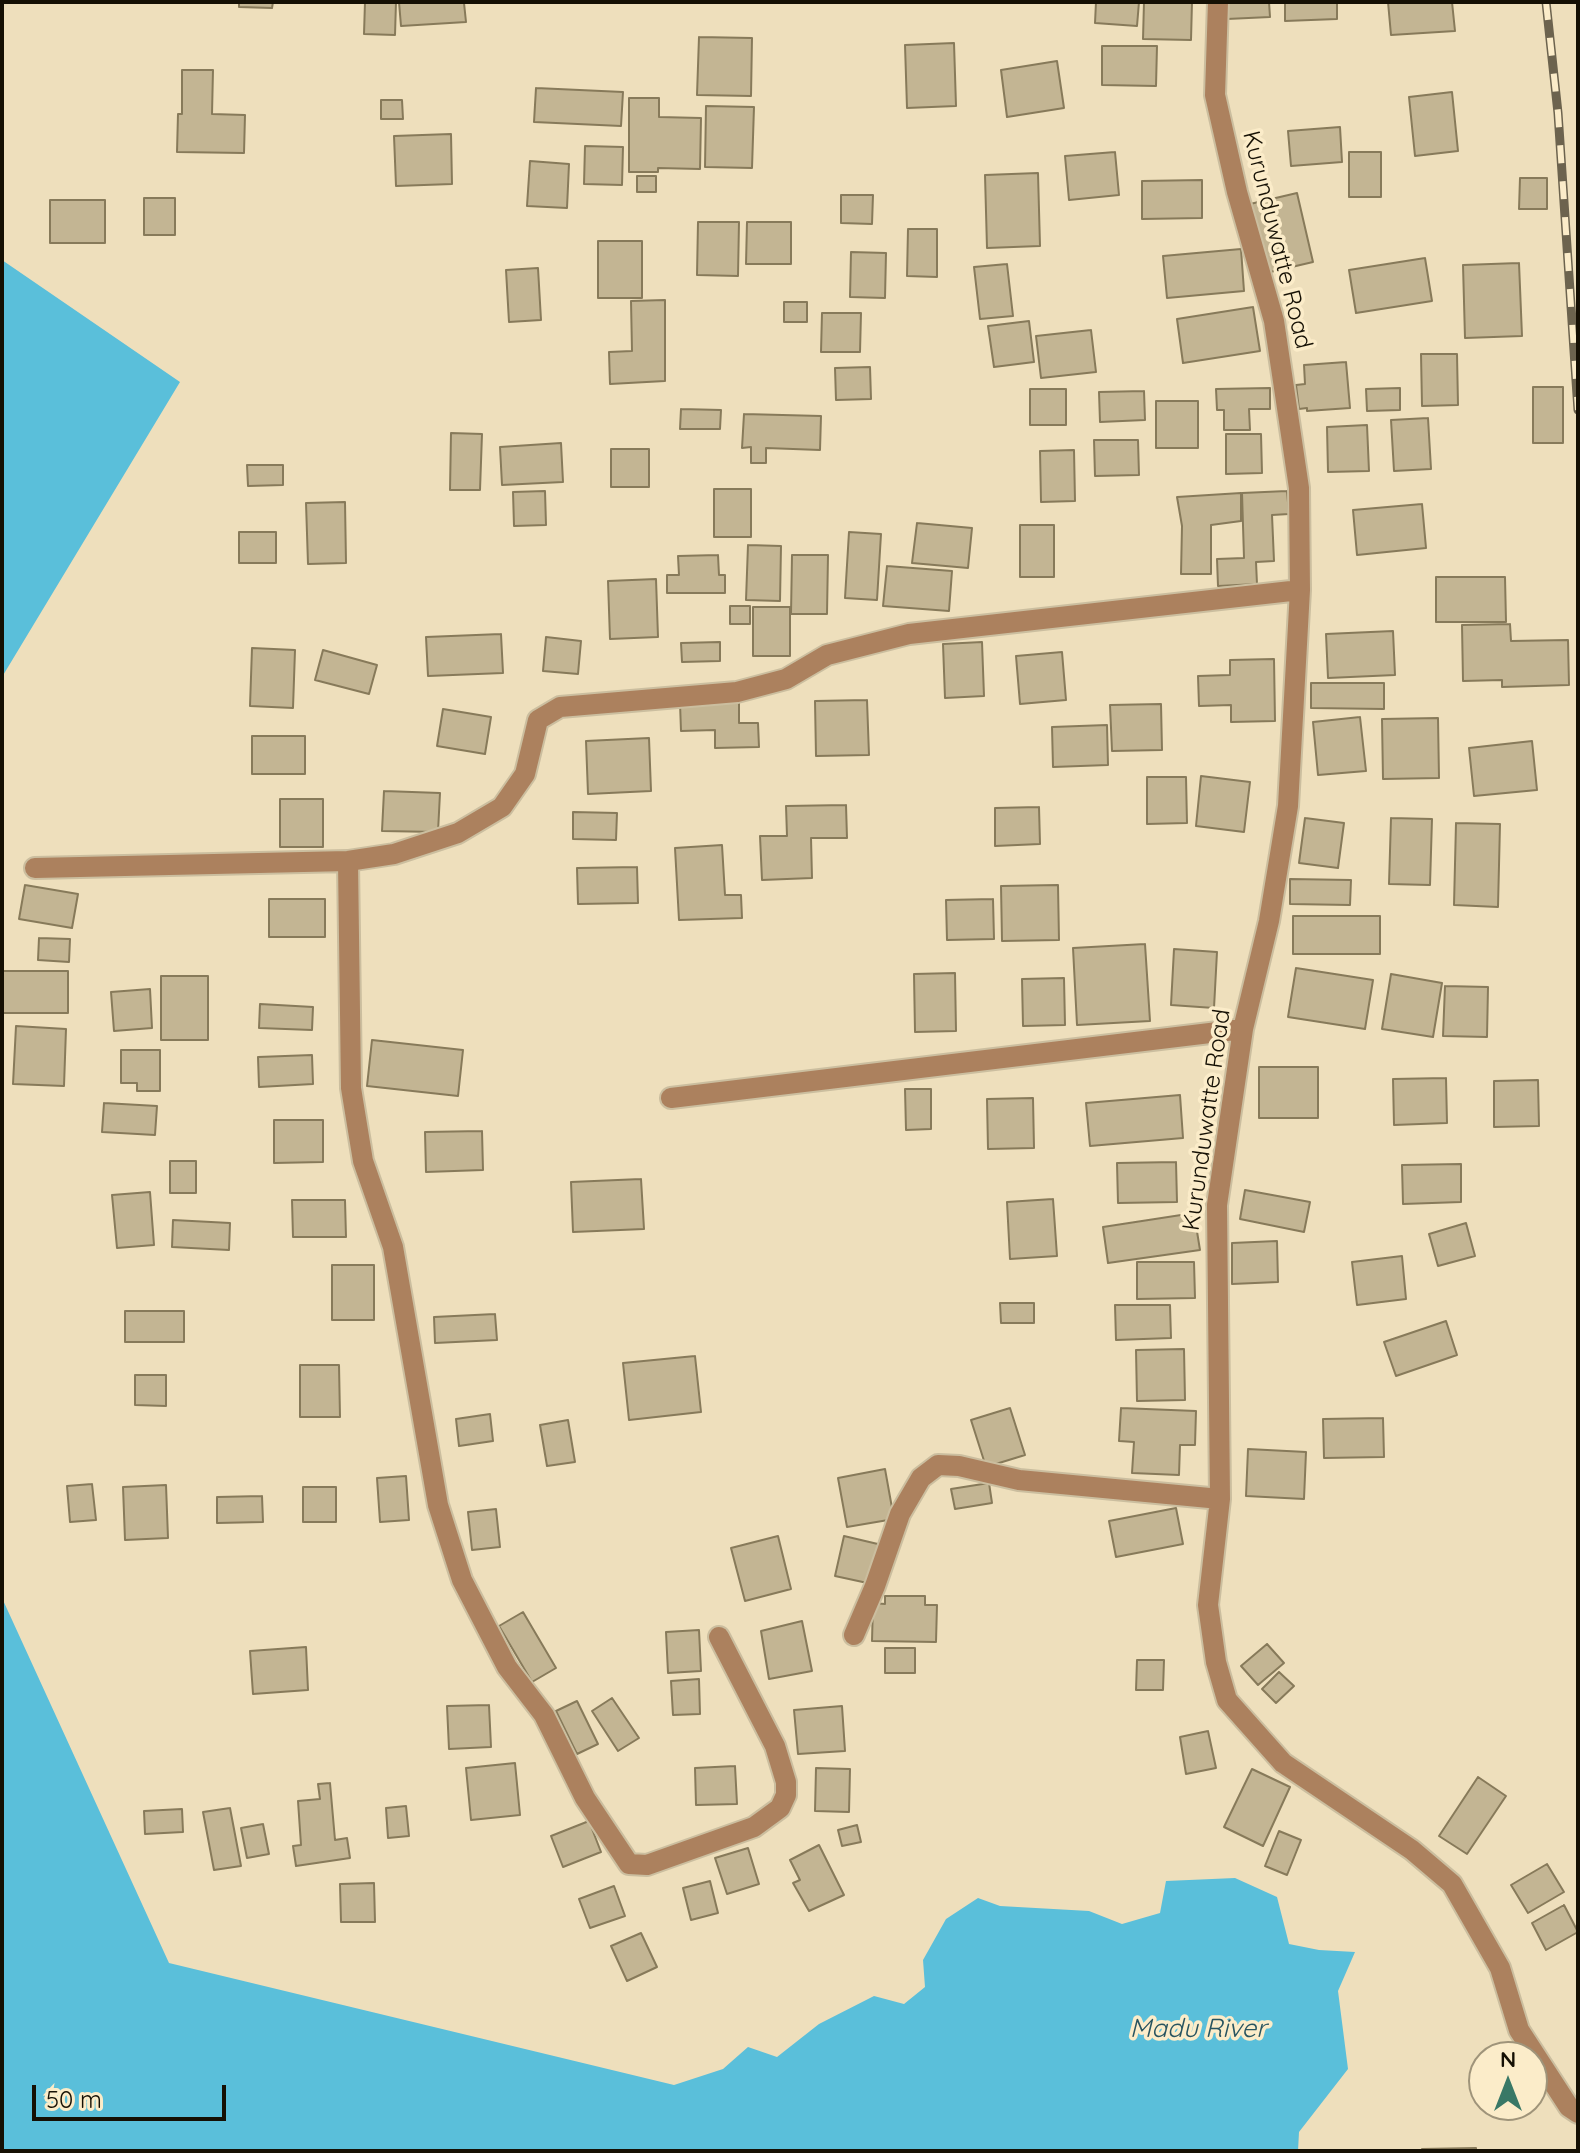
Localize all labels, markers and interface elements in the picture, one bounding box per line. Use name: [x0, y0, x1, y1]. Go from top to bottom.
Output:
street label: Kurunduwatte Road: [1236, 128, 1318, 352]
street label: Kurunduwatte Road: [1177, 1007, 1237, 1233]
water label: Madu River: [1130, 2013, 1266, 2045]
north arrow: [1468, 2041, 1548, 2121]
text: N: [1500, 2045, 1516, 2073]
scale bar: [36, 2069, 230, 2119]
text: 50 m: [46, 2084, 102, 2114]

